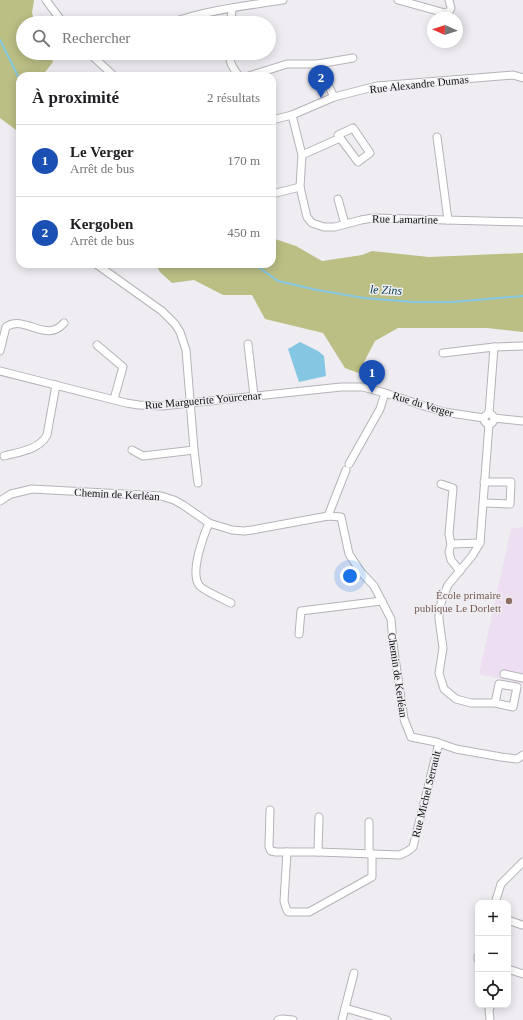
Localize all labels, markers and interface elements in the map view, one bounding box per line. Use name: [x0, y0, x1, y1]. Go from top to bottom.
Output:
north arrow: [427, 12, 463, 48]
search box: [16, 16, 276, 60]
icon: search: [30, 27, 52, 49]
text: Rechercher: [62, 30, 130, 46]
pin: 2: [308, 65, 334, 98]
street label: Rue Alexandre Dumas: [369, 73, 469, 95]
text: À proximité: [32, 88, 119, 107]
text: 2 résultats: [207, 90, 260, 105]
text: Le Verger: [70, 144, 134, 160]
text: 1: [42, 153, 48, 168]
text: 170 m: [227, 153, 260, 168]
text: Arrêt de bus: [70, 161, 134, 176]
street label: Rue Lamartine: [372, 212, 438, 226]
text: Kergoben: [70, 216, 133, 232]
text: 2: [42, 225, 48, 240]
text: 450 m: [227, 225, 260, 240]
text: Arrêt de bus: [70, 233, 134, 248]
water label: le Zins: [369, 282, 403, 298]
pin: 1: [359, 360, 385, 393]
street label: Rue Marguerite Yourcenar: [144, 389, 262, 411]
street label: Rue du Verger: [391, 389, 455, 419]
street label: Chemin de Kerléan: [74, 486, 161, 502]
your location: [340, 566, 360, 586]
place label: École primaire publique Le Dorlett: [414, 589, 501, 614]
marker: École primaire publique Le Dorlett: [504, 596, 514, 606]
street label: Chemin de Kerléan: [386, 632, 410, 719]
street label: Rue Michel Serrault: [409, 749, 443, 839]
map controls: [475, 900, 511, 1008]
button: +: [475, 900, 511, 936]
button: −: [475, 936, 511, 972]
button: locate: [475, 972, 511, 1008]

